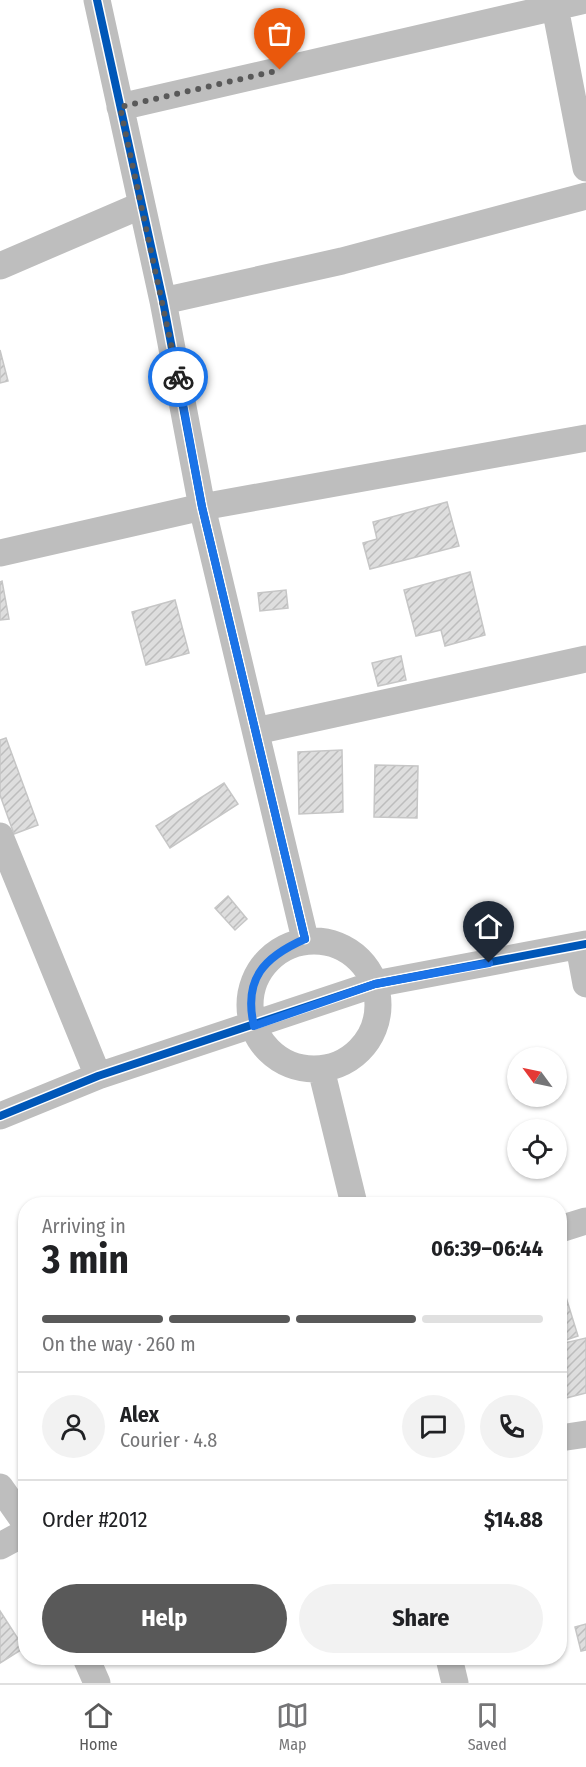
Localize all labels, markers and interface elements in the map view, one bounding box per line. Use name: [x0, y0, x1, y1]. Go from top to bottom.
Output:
pin: [254, 8, 305, 70]
icon: bag: [263, 17, 296, 50]
courier: [148, 347, 208, 407]
icon: bike: [162, 361, 195, 394]
pin: [463, 901, 514, 963]
icon: home: [472, 910, 505, 943]
north arrow: [507, 1047, 567, 1107]
map controls: [507, 1047, 567, 1179]
button: locate: [507, 1119, 567, 1179]
text: Arriving in: [42, 1214, 126, 1238]
text: 06:39–06:44: [431, 1235, 543, 1262]
text: 3 min: [42, 1237, 129, 1283]
text: On the way · 260 m: [42, 1332, 196, 1356]
button: person: [42, 1395, 105, 1458]
button: chat: [402, 1395, 465, 1458]
button: phone: [480, 1395, 543, 1458]
text: Alex: [120, 1401, 159, 1428]
text: Courier · 4.8: [120, 1428, 217, 1452]
text: Order #2012: [42, 1506, 148, 1533]
text: $14.88: [484, 1506, 543, 1533]
button: Help: [42, 1584, 287, 1653]
button: Share: [299, 1584, 543, 1653]
tab: Home: [79, 1699, 118, 1754]
tab: Map: [276, 1699, 309, 1754]
tab: Saved: [468, 1699, 507, 1754]

